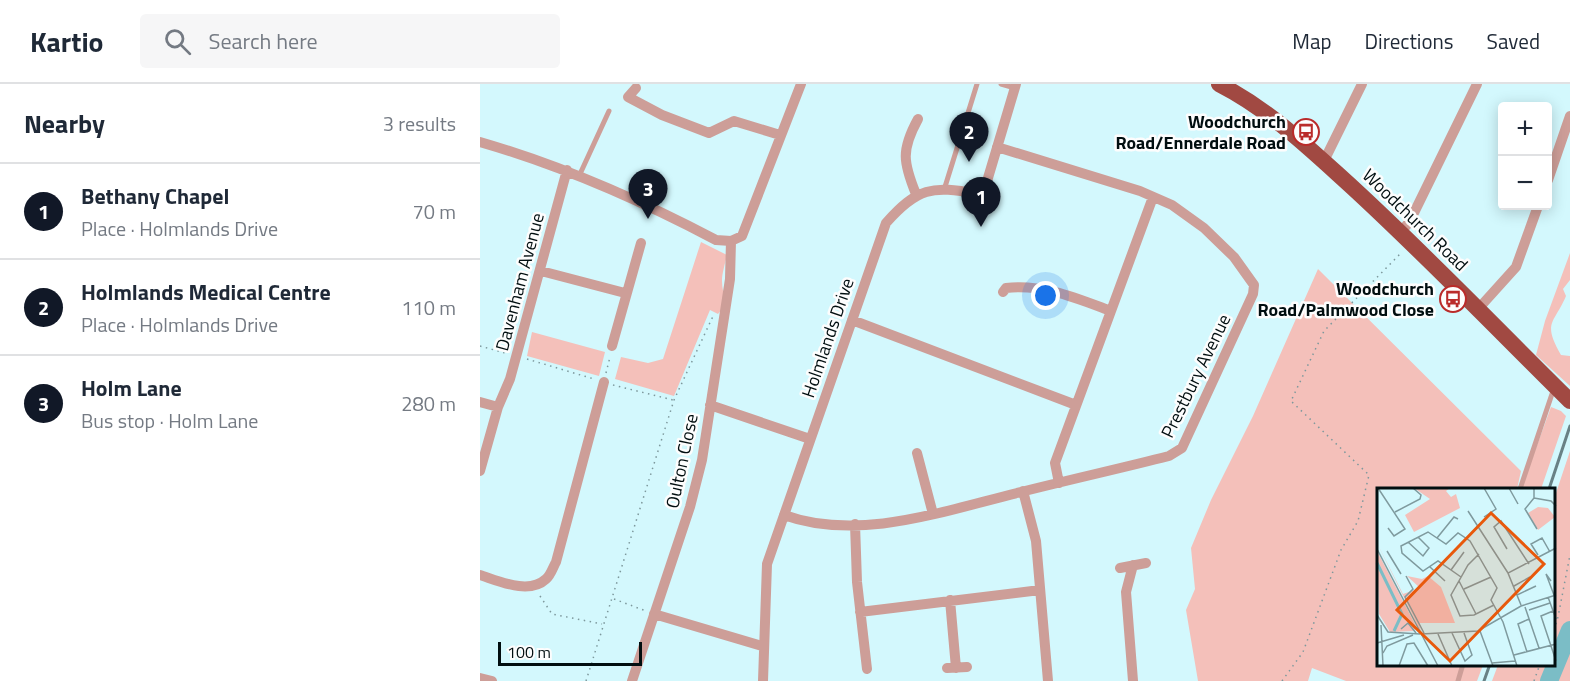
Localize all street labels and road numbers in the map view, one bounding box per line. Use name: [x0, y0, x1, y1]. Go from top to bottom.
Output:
street label: Woodchurch Road: [1356, 162, 1474, 277]
street label: Davenham Avenue: [488, 210, 551, 354]
street label: Holmlands Drive: [794, 274, 861, 401]
street label: Prestbury Avenue: [1154, 309, 1237, 442]
street label: Oulton Close: [658, 411, 705, 511]

